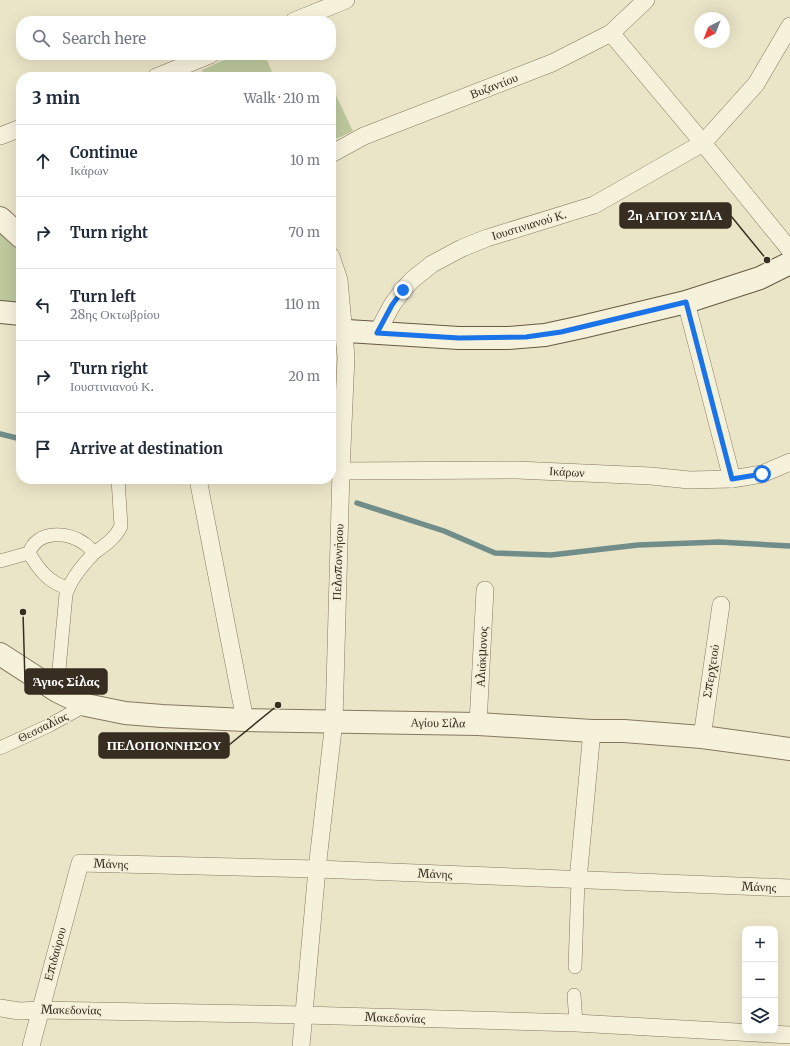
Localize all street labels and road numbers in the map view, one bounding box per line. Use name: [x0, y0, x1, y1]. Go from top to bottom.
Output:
street label: Βυζαντίου: [468, 70, 520, 102]
street label: Ιουστινιανού Κ.: [490, 206, 568, 243]
street label: Ικάρων: [549, 463, 586, 480]
street label: Πελοποννήσου: [329, 523, 346, 601]
street label: Αλιάκμονος: [472, 626, 491, 688]
street label: Σπερχειού: [699, 643, 722, 699]
street label: Θεσσαλίας: [15, 708, 71, 745]
street label: Αγίου Σίλα: [411, 715, 466, 730]
street label: Μάνης: [93, 855, 129, 872]
street label: Μάνης: [417, 865, 453, 882]
street label: Μάνης: [741, 878, 777, 895]
street label: Επιδαύρου: [40, 925, 69, 982]
street label: Μακεδονίας: [41, 1001, 102, 1018]
street label: Μακεδονίας: [364, 1009, 426, 1026]

